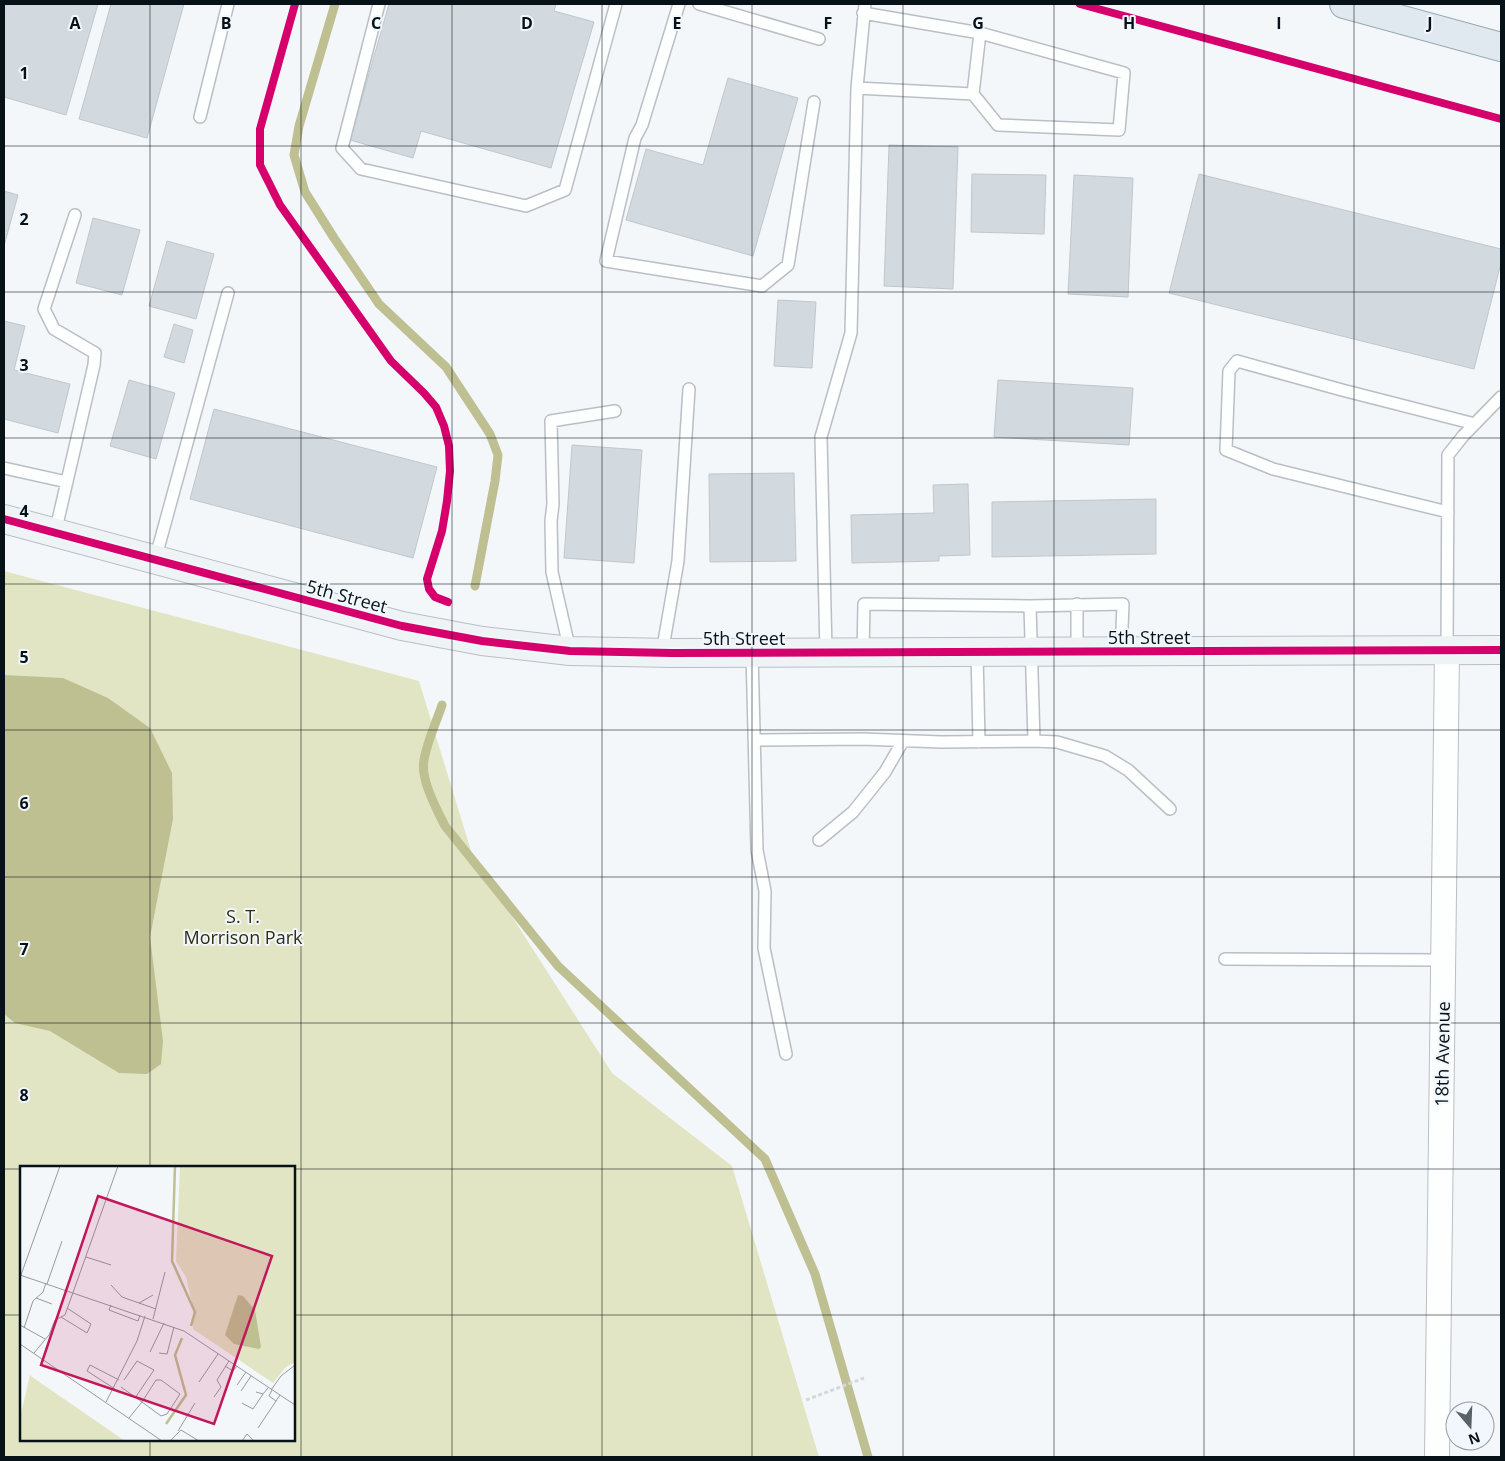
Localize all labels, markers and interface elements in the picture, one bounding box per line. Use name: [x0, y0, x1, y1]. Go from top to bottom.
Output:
text: A: [69, 12, 81, 34]
text: B: [221, 12, 231, 34]
text: C: [371, 12, 381, 34]
text: D: [521, 12, 533, 34]
text: E: [673, 12, 682, 34]
text: F: [824, 12, 832, 34]
text: G: [972, 12, 984, 34]
text: H: [1123, 12, 1135, 34]
text: I: [1276, 12, 1282, 34]
text: J: [1425, 12, 1433, 34]
text: 1: [19, 62, 29, 84]
text: 2: [19, 208, 29, 230]
text: 3: [19, 354, 29, 376]
text: 4: [19, 500, 29, 522]
street label: 5th Street: [304, 574, 390, 618]
street label: 5th Street: [1108, 625, 1190, 649]
street label: 5th Street: [703, 626, 785, 650]
text: 5: [19, 646, 29, 668]
text: 6: [19, 792, 29, 814]
park label: S. T. Morrison Park: [183, 904, 303, 949]
text: 7: [19, 938, 29, 960]
street label: 18th Avenue: [1429, 1001, 1455, 1107]
text: 8: [19, 1084, 29, 1106]
inset map: [20, 1166, 295, 1441]
north arrow: [1445, 1401, 1495, 1451]
text: N: [1466, 1428, 1483, 1450]

